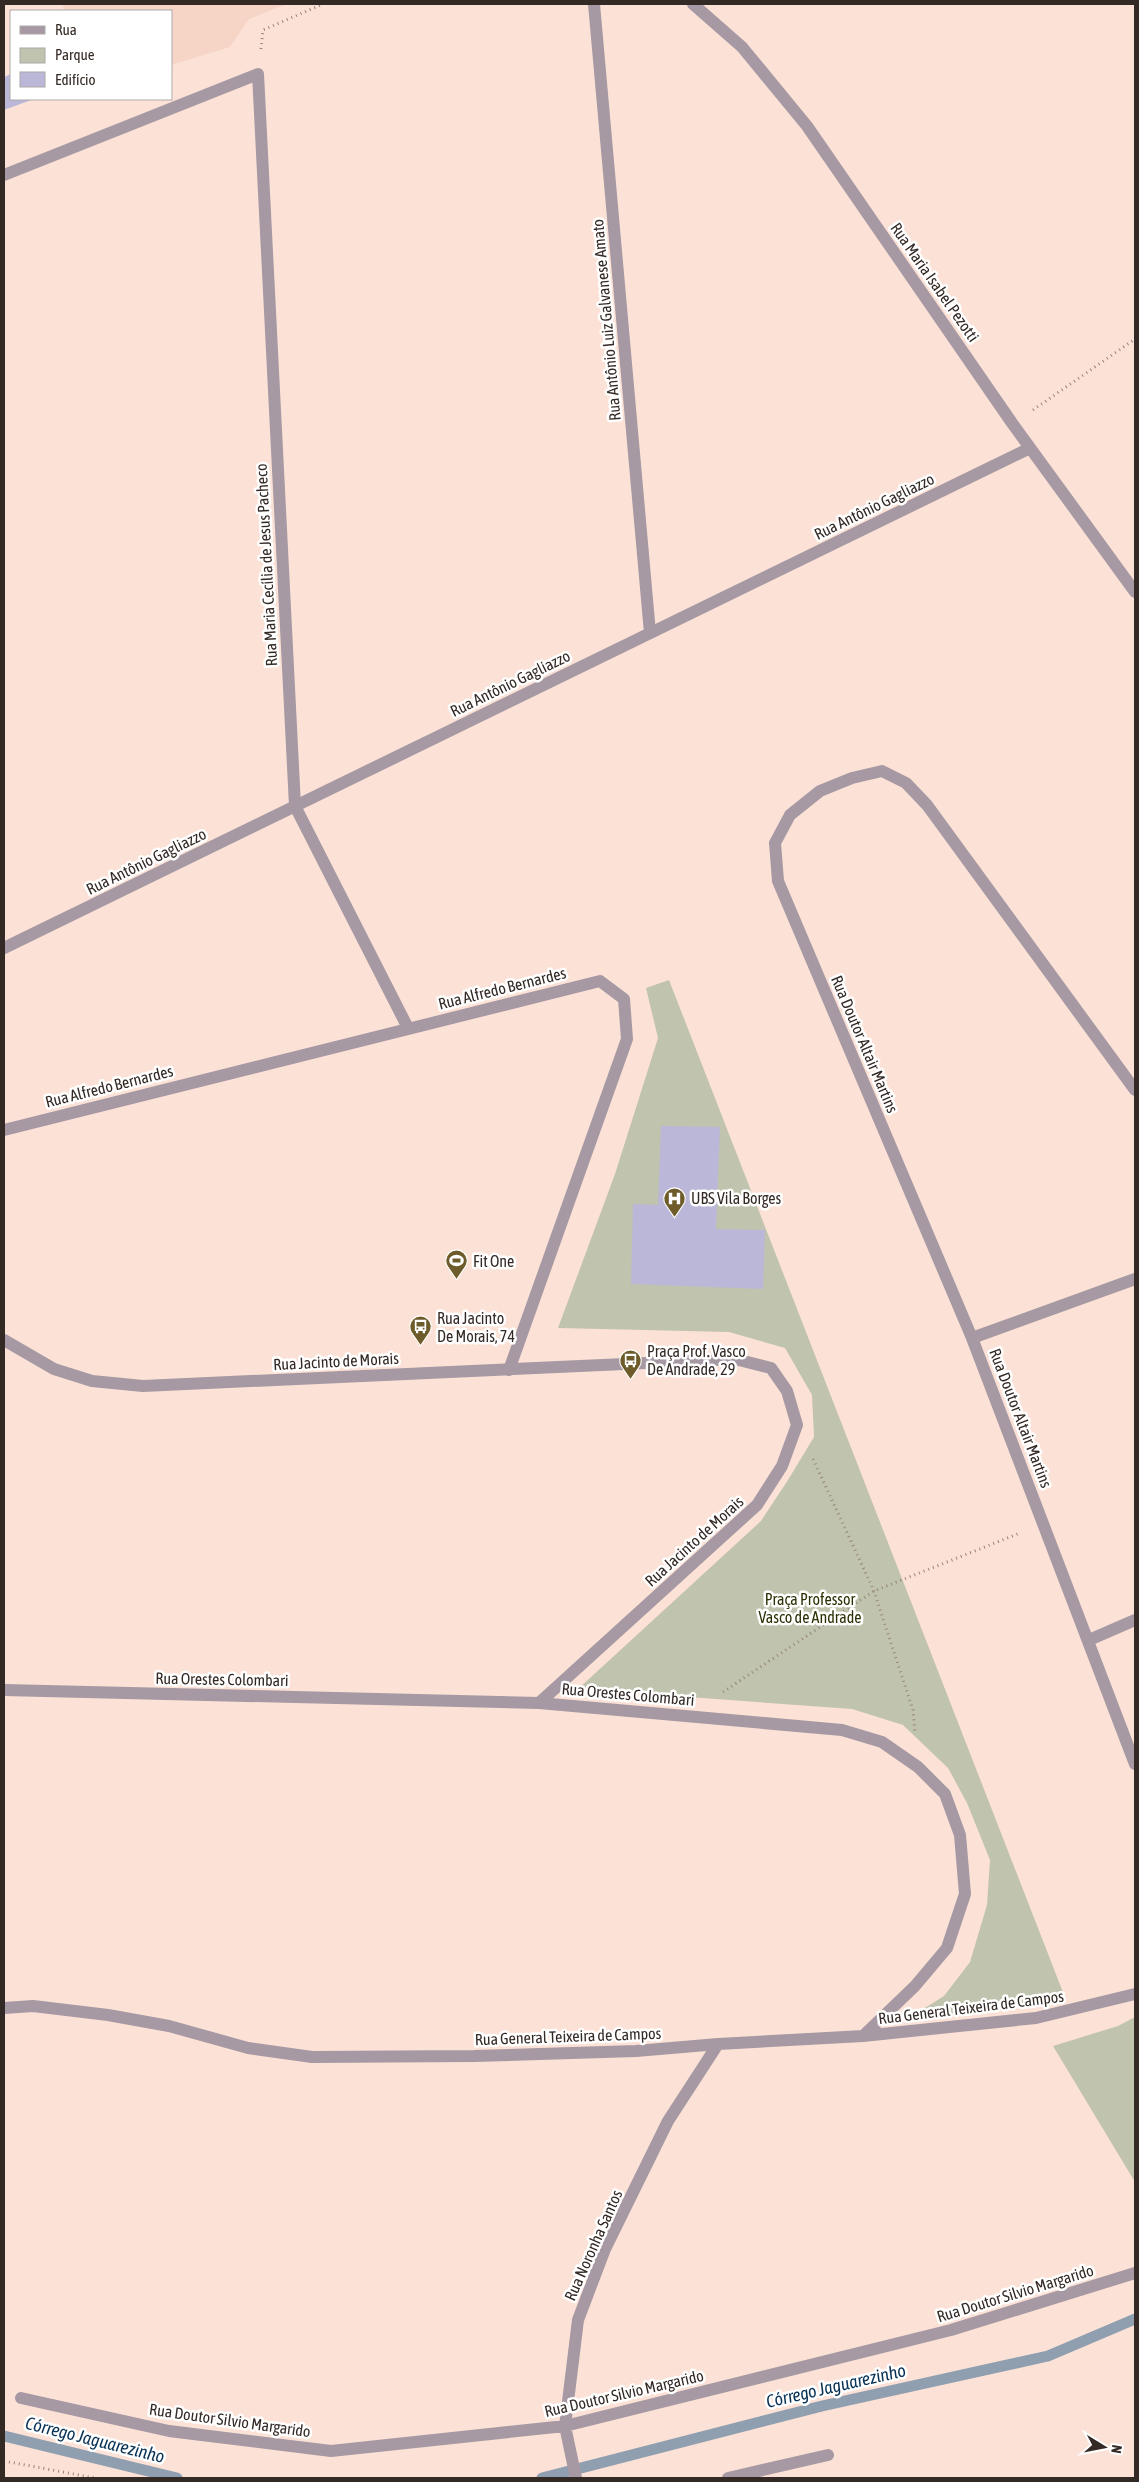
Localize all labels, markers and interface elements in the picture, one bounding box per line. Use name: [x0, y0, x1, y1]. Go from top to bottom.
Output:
legend: [10, 10, 172, 100]
text: Rua: [55, 21, 77, 38]
text: Parque: [55, 46, 95, 63]
text: Edifício: [55, 71, 96, 88]
street label: Rua Antônio Luiz Galvanese Amato: [588, 218, 624, 422]
street label: Rua Maria Isabel Pezotti: [887, 219, 983, 345]
street label: Rua Maria Cecília de Jesus Pacheco: [252, 463, 280, 667]
street label: Rua Antônio Gagliazzo: [811, 469, 937, 544]
street label: Rua Antônio Gagliazzo: [447, 646, 573, 721]
street label: Rua Antônio Gagliazzo: [83, 824, 209, 899]
street label: Rua Alfredo Bernardes: [436, 963, 568, 1013]
street label: Rua Doutor Altair Martins: [828, 973, 902, 1116]
street label: Rua Alfredo Bernardes: [43, 1061, 175, 1111]
hospital icon: UBS Vila Borges: [663, 1186, 687, 1217]
place label: UBS Vila Borges: [691, 1189, 781, 1208]
sports icon: Fit One: [445, 1249, 469, 1280]
place label: Fit One: [473, 1252, 514, 1270]
place label: Rua Jacinto De Morais, 74: [437, 1309, 515, 1345]
bus stop icon: Rua Jacinto De Morais, 74: [409, 1315, 433, 1346]
place label: Praça Prof. Vasco De Andrade, 29: [647, 1342, 746, 1378]
street label: Rua Doutor Altair Martins: [986, 1346, 1056, 1490]
bus stop icon: Praça Prof. Vasco De Andrade, 29: [619, 1348, 643, 1379]
street label: Rua Jacinto de Morais: [273, 1349, 400, 1373]
street label: Rua Jacinto de Morais: [641, 1492, 747, 1590]
park label: Praça Professor Vasco de Andrade: [759, 1590, 862, 1626]
street label: Rua Orestes Colombari: [155, 1669, 289, 1689]
street label: Rua Orestes Colombari: [561, 1679, 695, 1709]
street label: Rua General Teixeira de Campos: [877, 1987, 1065, 2028]
street label: Rua General Teixeira de Campos: [474, 2024, 662, 2049]
street label: Rua Noronha Santos: [561, 2187, 626, 2303]
street label: Rua Doutor Silvio Margarido: [935, 2261, 1096, 2326]
water label: Córrego Jaguarezinho: [764, 2359, 908, 2412]
street label: Rua Doutor Silvio Margarido: [543, 2366, 706, 2421]
street label: Rua Doutor Silvio Margarido: [148, 2400, 312, 2441]
water label: Córrego Jaguarezinho: [23, 2412, 167, 2467]
north arrow: [1079, 2422, 1129, 2472]
text: N: [1108, 2444, 1125, 2455]

